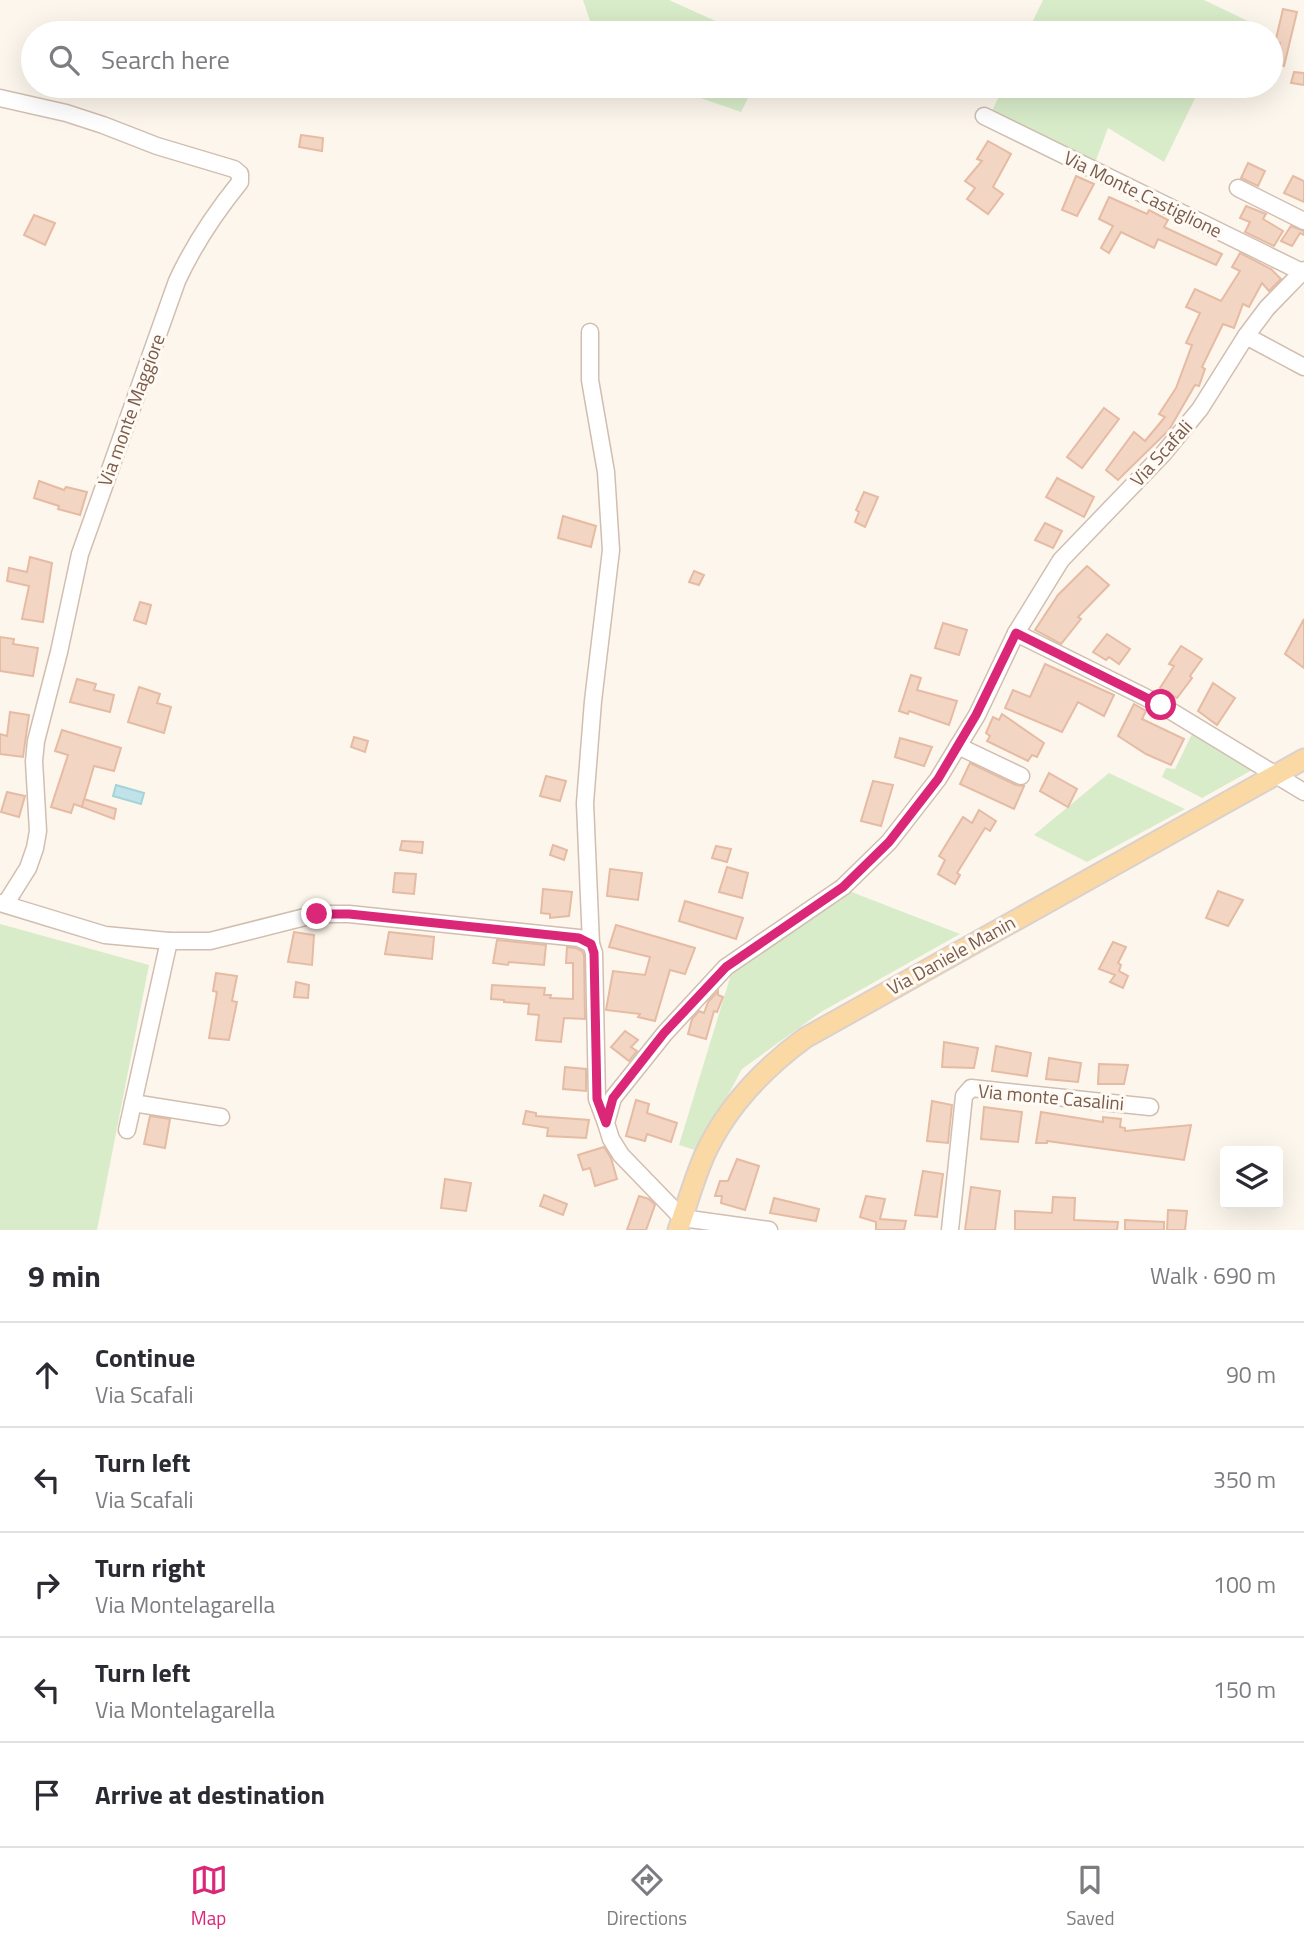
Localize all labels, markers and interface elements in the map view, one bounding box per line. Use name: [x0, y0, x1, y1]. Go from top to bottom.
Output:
search box: [21, 21, 1283, 98]
text: Search here: [101, 40, 230, 79]
icon: search: [45, 41, 83, 79]
street label: Via Monte Castiglione: [1059, 143, 1227, 245]
street label: Via monte Maggiore: [89, 329, 172, 490]
street label: Via Scafali: [1123, 413, 1199, 493]
route start: [1145, 689, 1176, 720]
route end: [301, 898, 332, 929]
street label: Via Daniele Manin: [881, 907, 1020, 1002]
street label: Via monte Casalini: [977, 1076, 1125, 1117]
map controls: [1220, 1146, 1283, 1209]
button: layers: [1220, 1146, 1283, 1209]
text: 9 min: [28, 1253, 101, 1299]
text: Walk · 690 m: [1150, 1258, 1276, 1293]
text: Continue: [95, 1338, 195, 1377]
icon: ahead: [28, 1356, 66, 1394]
text: 90 m: [1226, 1357, 1276, 1392]
text: Via Scafali: [95, 1377, 194, 1412]
text: Turn left: [95, 1443, 190, 1482]
icon: left: [28, 1461, 66, 1499]
text: 350 m: [1213, 1462, 1276, 1497]
text: Via Scafali: [95, 1482, 194, 1517]
text: Turn right: [95, 1548, 206, 1587]
icon: right: [28, 1566, 66, 1604]
text: 100 m: [1213, 1567, 1276, 1602]
text: Via Montelagarella: [95, 1587, 275, 1622]
text: Turn left: [95, 1653, 190, 1692]
icon: left: [28, 1671, 66, 1709]
text: 150 m: [1213, 1672, 1276, 1707]
text: Via Montelagarella: [95, 1692, 275, 1727]
text: Arrive at destination: [95, 1775, 325, 1814]
icon: arrive: [28, 1776, 66, 1814]
tab: Map: [190, 1861, 228, 1932]
tab: Directions: [607, 1861, 687, 1932]
tab: Saved: [1066, 1861, 1114, 1932]

